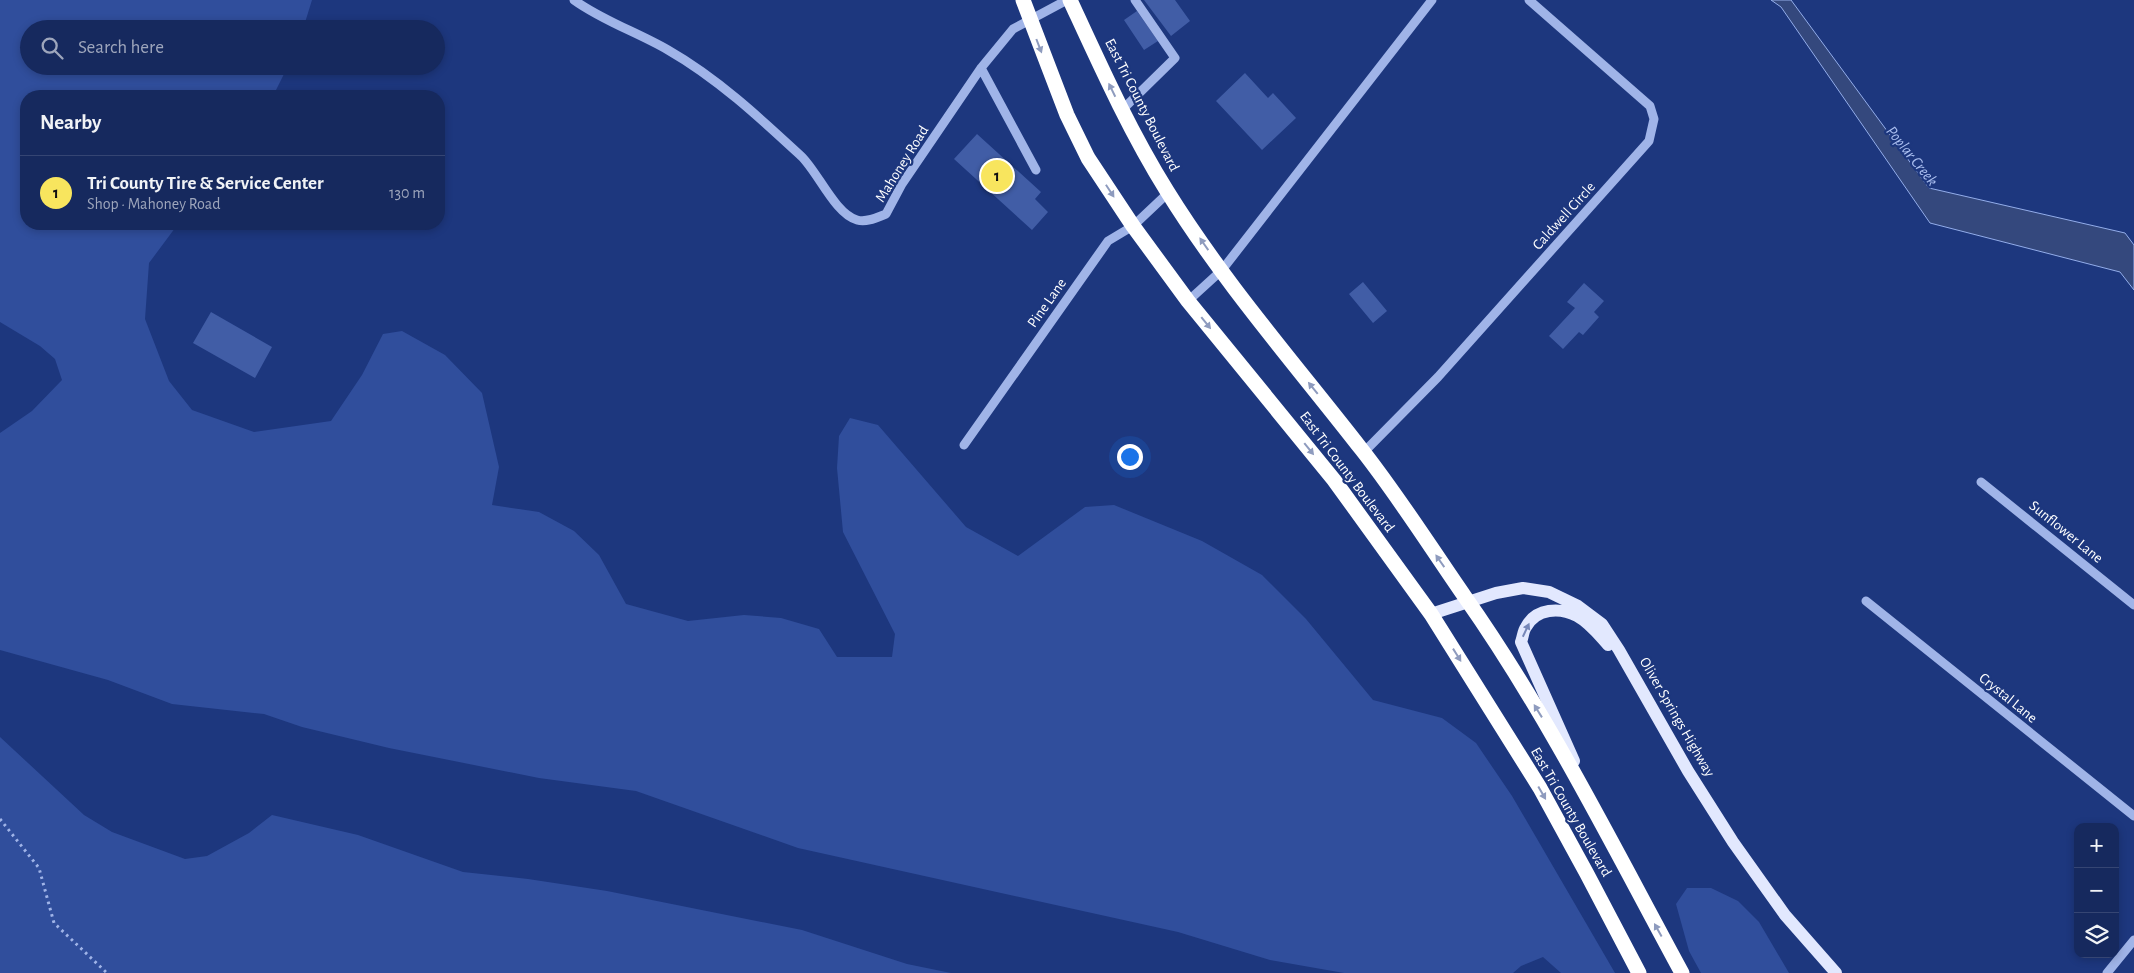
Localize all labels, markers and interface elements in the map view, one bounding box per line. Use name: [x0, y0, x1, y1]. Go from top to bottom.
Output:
search box: [20, 20, 445, 75]
icon: search: [38, 34, 66, 62]
street label: East Tri County Boulevard: [1102, 36, 1182, 174]
text: Search here: [78, 38, 164, 57]
one-way arrow: [1035, 39, 1043, 54]
one-way arrow: [1108, 83, 1116, 97]
text: Nearby: [40, 112, 101, 133]
street label: Mahoney Road: [873, 123, 932, 205]
water label: Poplar Creek: [1882, 123, 1941, 190]
pin: 1: [981, 157, 1013, 195]
text: Tri County Tire & Service Center: [87, 174, 324, 193]
street label: Caldwell Circle: [1530, 179, 1598, 253]
text: 1: [53, 185, 59, 201]
text: 130 m: [389, 185, 425, 201]
one-way arrow: [1106, 185, 1115, 198]
text: Shop · Mahoney Road: [87, 196, 220, 212]
one-way arrow: [1199, 237, 1209, 251]
street label: Pine Lane: [1025, 276, 1069, 330]
one-way arrow: [1200, 316, 1211, 329]
one-way arrow: [1307, 381, 1318, 394]
street label: East Tri County Boulevard: [1297, 409, 1397, 535]
one-way arrow: [1303, 442, 1314, 455]
your location: [1117, 444, 1143, 470]
street label: Sunflower Lane: [2026, 498, 2106, 566]
one-way arrow: [1435, 554, 1445, 568]
one-way arrow: [1522, 623, 1530, 637]
one-way arrow: [1452, 648, 1461, 661]
street label: Oliver Springs Highway: [1637, 655, 1718, 780]
street label: Crystal Lane: [1976, 670, 2040, 726]
one-way arrow: [1533, 705, 1542, 718]
street label: East Tri County Boulevard: [1528, 745, 1614, 880]
one-way arrow: [1538, 786, 1547, 800]
map controls: [2074, 823, 2119, 958]
button: +: [2074, 823, 2119, 868]
button: −: [2074, 868, 2119, 913]
button: layers: [2074, 913, 2119, 958]
one-way arrow: [1654, 924, 1663, 937]

